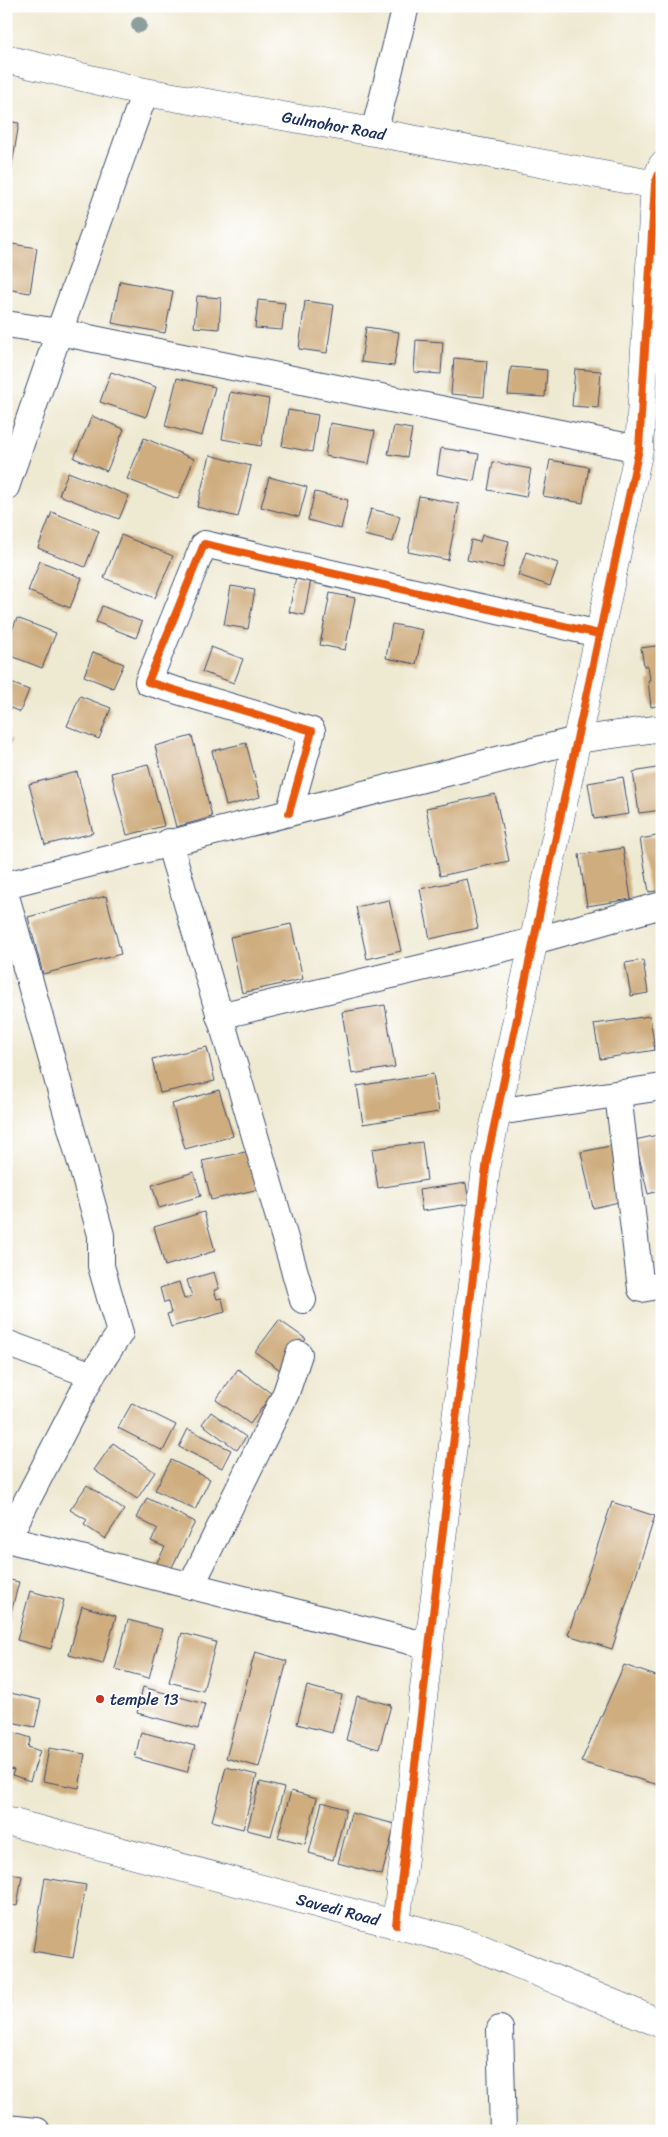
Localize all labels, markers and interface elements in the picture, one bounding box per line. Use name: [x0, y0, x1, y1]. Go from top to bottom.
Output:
street label: Gulmohor Road: [280, 102, 390, 149]
place label: temple 13: [110, 1685, 179, 1714]
marker: temple 13: [94, 1693, 106, 1705]
street label: Savedi Road: [293, 1884, 384, 1935]

